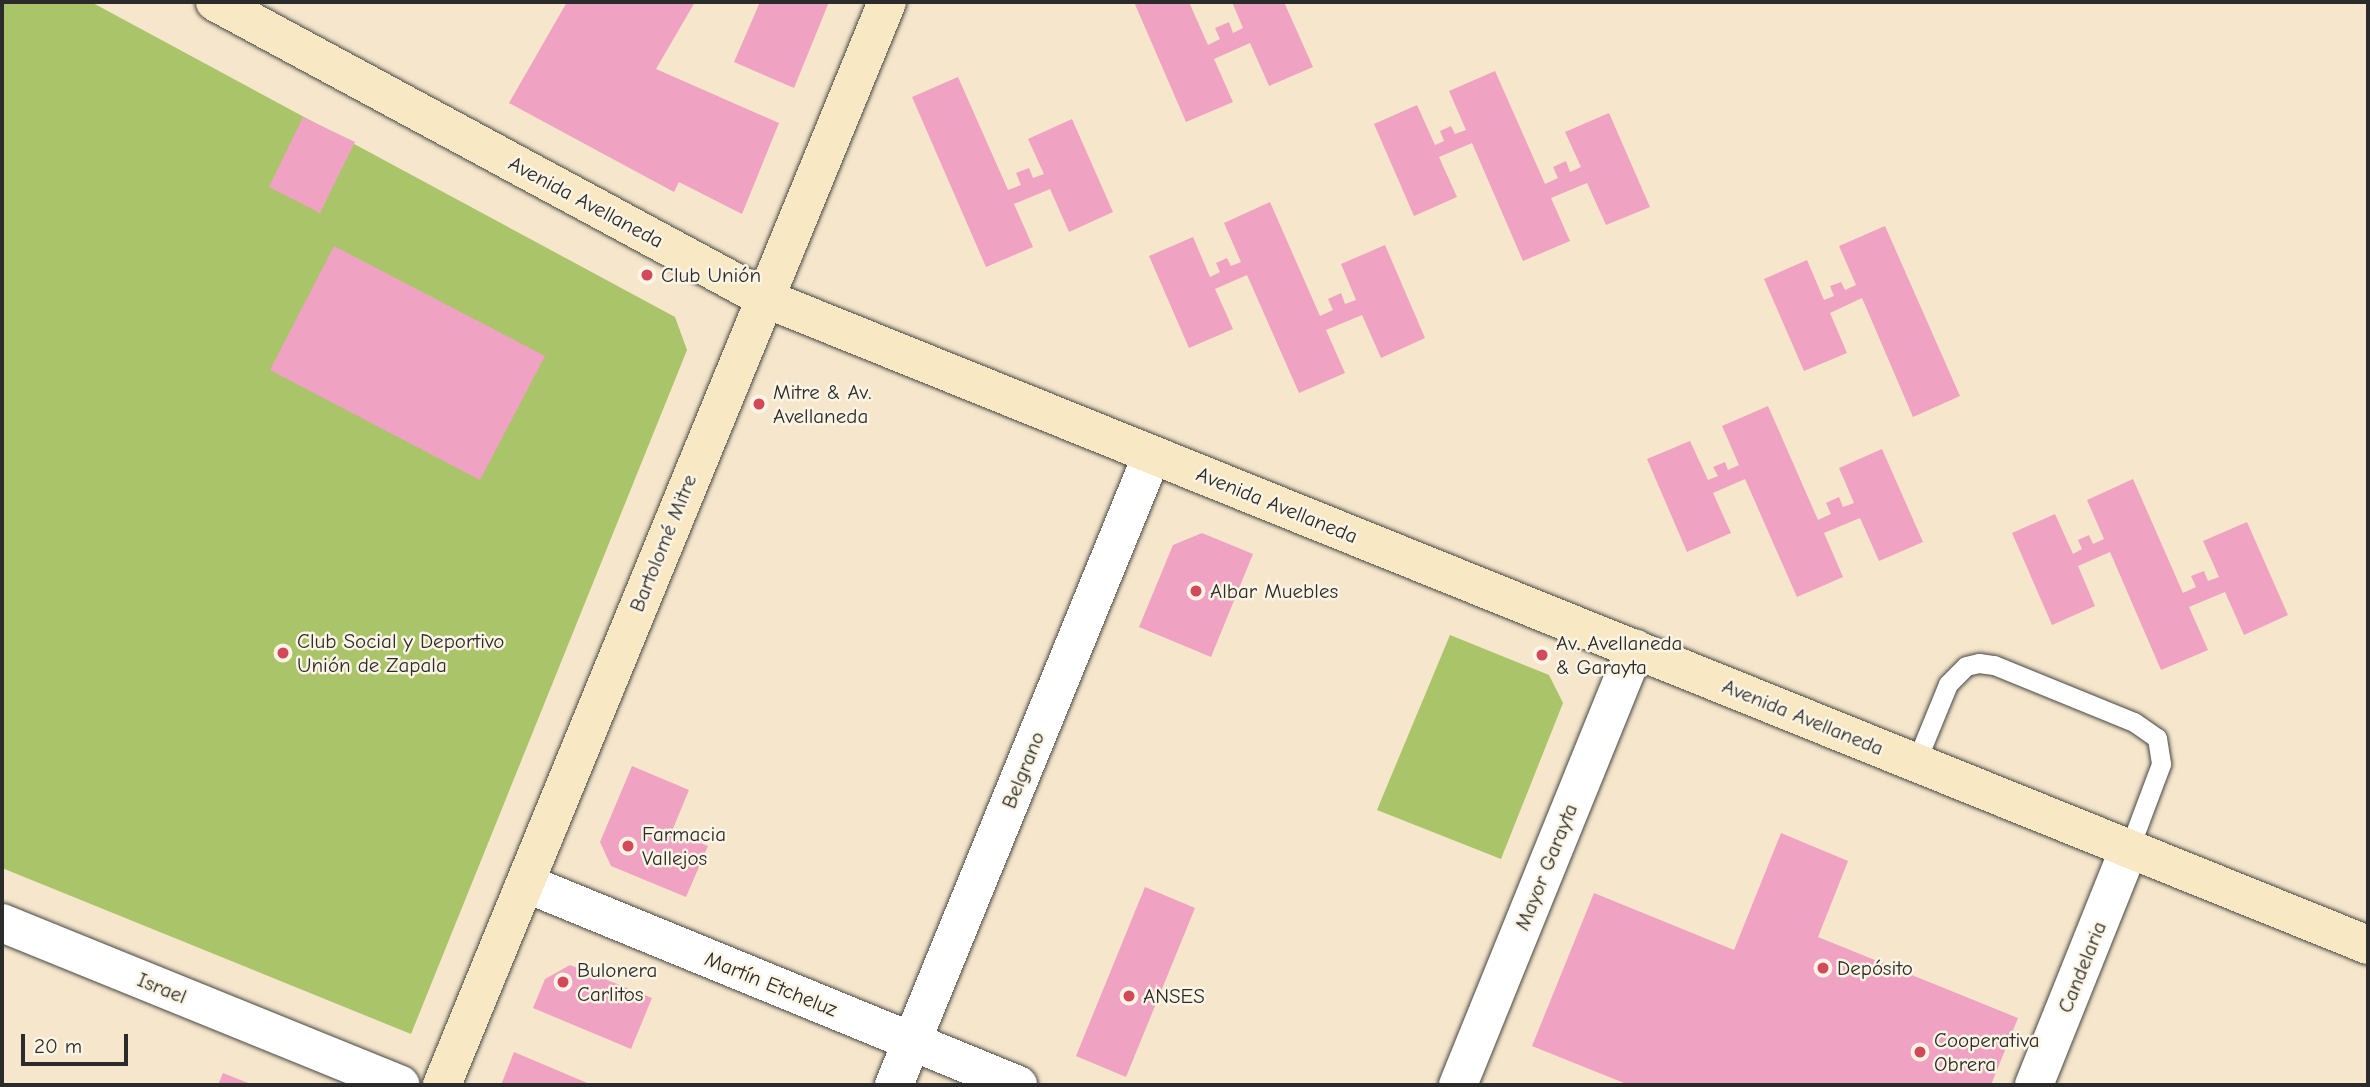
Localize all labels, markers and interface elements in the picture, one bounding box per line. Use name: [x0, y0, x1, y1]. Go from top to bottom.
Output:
street label: Avenida Avellaneda: [504, 151, 668, 253]
place label: Club Unión: [661, 262, 761, 288]
marker: Club Unión: [639, 267, 655, 283]
place label: Mitre & Av. Avellaneda: [773, 379, 872, 429]
marker: Mitre & Av. Avellaneda: [751, 396, 767, 412]
street label: Avenida Avellaneda: [1193, 461, 1361, 549]
street label: Bartolomé Mitre: [624, 471, 702, 615]
place label: Albar Muebles: [1210, 578, 1338, 604]
marker: Albar Muebles: [1188, 583, 1204, 599]
place label: Club Social y Deportivo Unión de Zapala: [297, 628, 504, 678]
place label: Av. Avellaneda & Garayta: [1556, 630, 1682, 680]
marker: Club Social y Deportivo Unión de Zapala: [275, 645, 291, 661]
marker: Av. Avellaneda & Garayta: [1534, 647, 1550, 663]
street label: Avenida Avellaneda: [1719, 673, 1887, 761]
street label: Belgrano: [996, 728, 1050, 812]
street label: Mayor Garayta: [1509, 800, 1583, 934]
place label: Farmacia Vallejos: [642, 821, 726, 871]
marker: Farmacia Vallejos: [620, 838, 636, 854]
street label: Candelaria: [2052, 918, 2112, 1016]
street label: Martín Etcheluz: [701, 946, 841, 1022]
place label: Depósito: [1837, 955, 1913, 981]
place label: Bulonera Carlitos: [577, 957, 657, 1007]
marker: Depósito: [1815, 960, 1831, 976]
street label: Israel: [134, 967, 190, 1009]
marker: Bulonera Carlitos: [555, 974, 571, 990]
place label: ANSES: [1143, 983, 1205, 1009]
marker: ANSES: [1121, 988, 1137, 1004]
scale bar: [24, 1020, 131, 1064]
place label: Cooperativa Obrera: [1934, 1027, 2040, 1077]
text: 20 m: [34, 1034, 82, 1058]
marker: Cooperativa Obrera: [1912, 1044, 1928, 1060]

